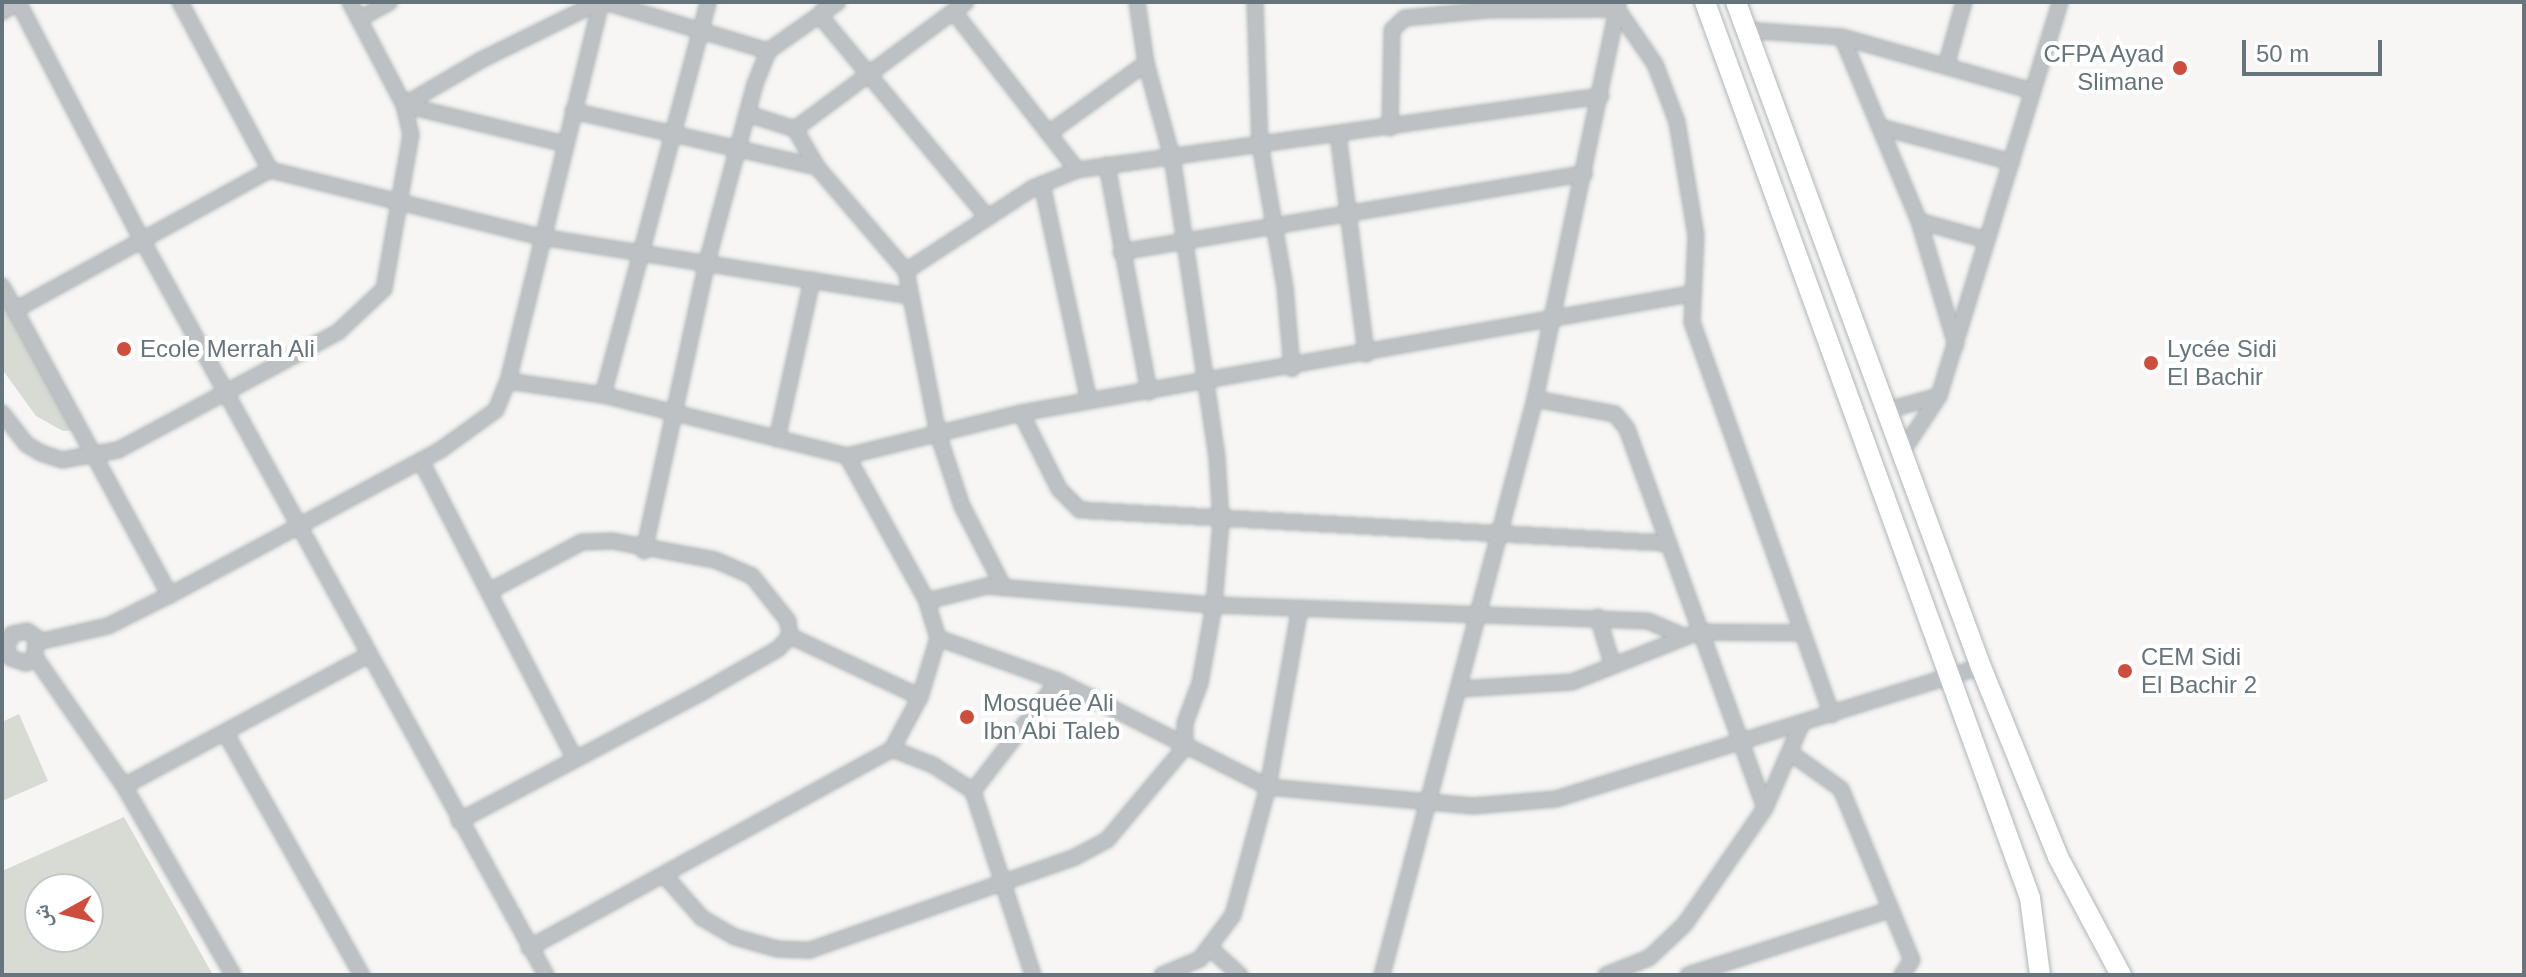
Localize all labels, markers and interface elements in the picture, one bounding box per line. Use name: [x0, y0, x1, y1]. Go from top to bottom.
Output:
scale bar: [2246, 24, 2386, 74]
place label: CFPA Ayad Slimane: [2041, 40, 2164, 96]
text: 50 m: [2256, 40, 2309, 67]
marker: CFPA Ayad Slimane: [2171, 59, 2189, 77]
place label: Ecole Merrah Ali: [140, 335, 316, 363]
place label: Lycée Sidi El Bachir: [2167, 335, 2277, 391]
marker: Ecole Merrah Ali: [115, 340, 133, 358]
marker: Lycée Sidi El Bachir: [2142, 354, 2160, 372]
place label: CEM Sidi El Bachir 2: [2141, 643, 2257, 699]
marker: CEM Sidi El Bachir 2: [2116, 662, 2134, 680]
place label: Mosquée Ali Ibn Abi Taleb: [983, 689, 1122, 745]
marker: Mosquée Ali Ibn Abi Taleb: [958, 708, 976, 726]
north arrow: [24, 873, 104, 953]
text: ش: [28, 903, 56, 929]

